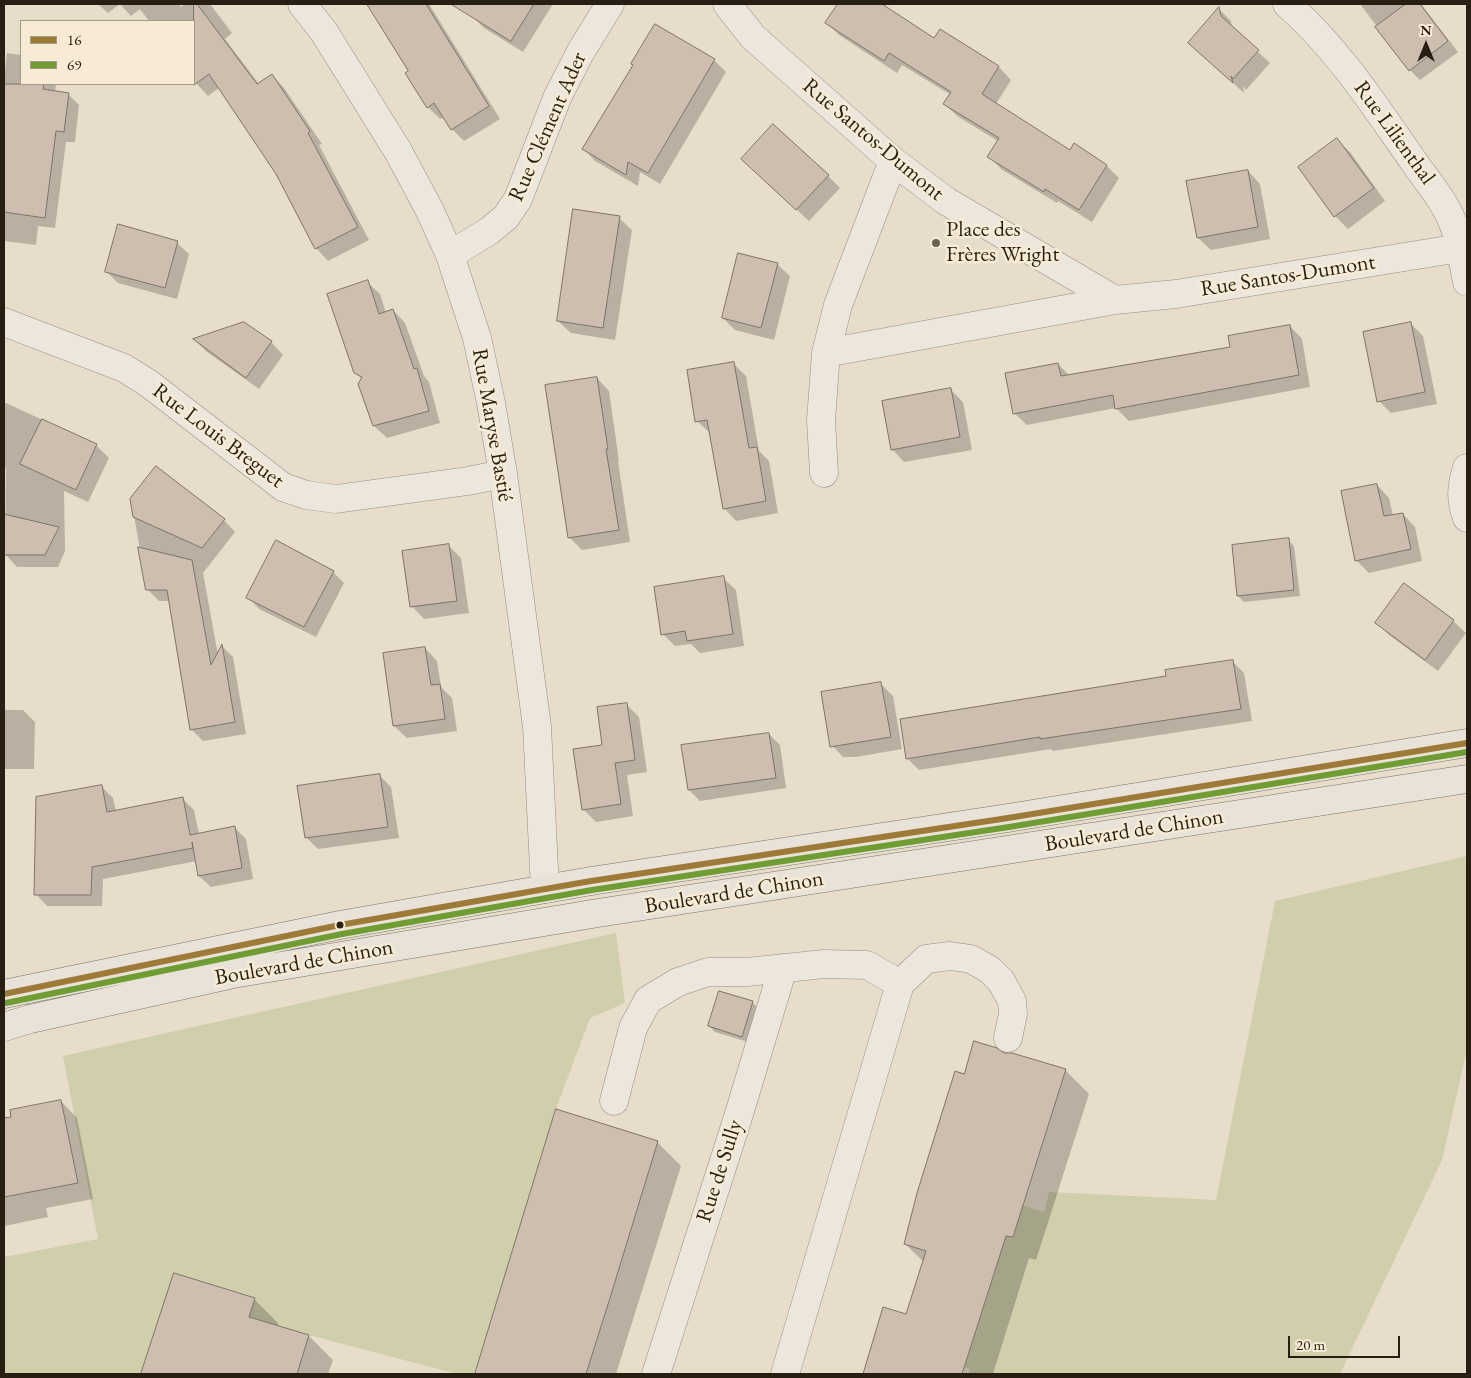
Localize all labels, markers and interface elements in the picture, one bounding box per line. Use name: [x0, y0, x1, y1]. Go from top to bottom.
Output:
legend: [20, 20, 195, 85]
north arrow: [1401, 20, 1451, 70]
text: N: [1420, 21, 1432, 39]
text: 16: [67, 30, 81, 49]
street label: Rue Clément Ader: [503, 48, 593, 206]
text: 69: [67, 55, 81, 74]
street label: Rue Santos-Dumont: [797, 73, 949, 207]
street label: Rue Lilienthal: [1348, 76, 1440, 190]
place label: Place des Frères Wright: [946, 217, 1059, 268]
marker: Place des Frères Wright: [930, 237, 942, 249]
street label: Rue Santos-Dumont: [1199, 249, 1377, 303]
street label: Rue Maryse Bastié: [466, 346, 518, 504]
street label: Rue Louis Breguet: [147, 378, 289, 494]
street label: Boulevard de Chinon: [1043, 804, 1225, 858]
street label: Boulevard de Chinon: [643, 866, 825, 920]
unlabelled marker: [335, 920, 345, 930]
street label: Boulevard de Chinon: [213, 934, 395, 992]
street label: Rue de Sully: [691, 1116, 749, 1226]
scale bar: [1291, 1326, 1404, 1358]
text: 20 m: [1296, 1335, 1325, 1354]

